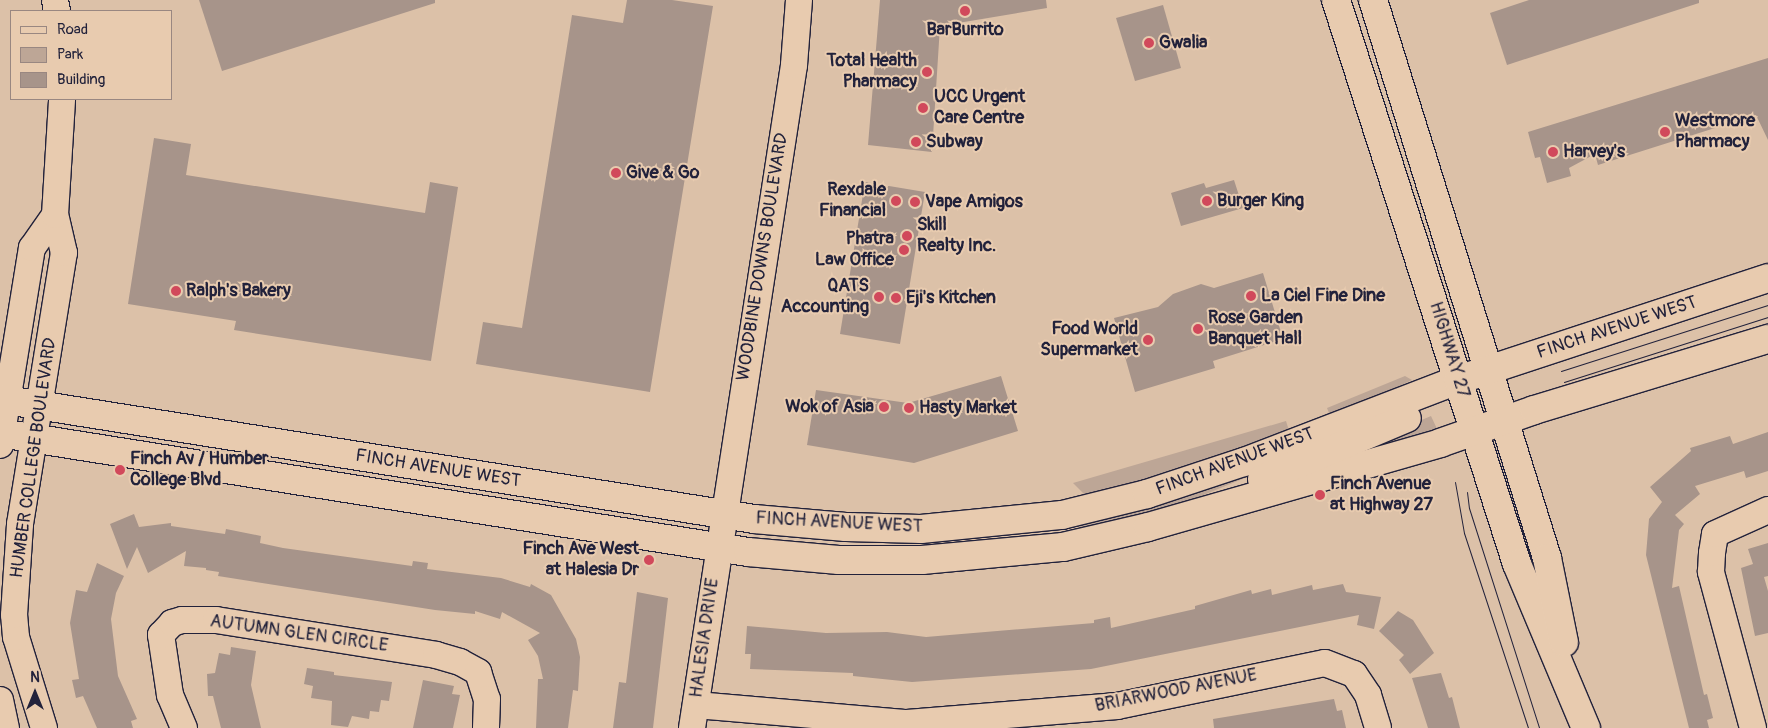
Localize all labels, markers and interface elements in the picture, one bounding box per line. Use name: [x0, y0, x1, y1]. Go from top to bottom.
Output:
marker: BarBurrito: [959, 5, 971, 17]
legend: [10, 10, 172, 100]
place label: BarBurrito: [926, 19, 1004, 41]
text: Road: [57, 20, 88, 39]
place label: Gwalia: [1159, 32, 1207, 54]
marker: Gwalia: [1143, 37, 1155, 49]
text: Park: [57, 45, 83, 64]
place label: Total Health Pharmacy: [826, 51, 917, 94]
marker: Total Health Pharmacy: [921, 66, 933, 78]
text: Building: [57, 70, 105, 89]
place label: UCC Urgent Care Centre: [934, 87, 1025, 130]
marker: UCC Urgent Care Centre: [916, 101, 930, 115]
place label: Westmore Pharmacy: [1675, 111, 1755, 154]
marker: Westmore Pharmacy: [1659, 126, 1671, 138]
place label: Subway: [926, 131, 983, 153]
street label: WOODBINE DOWNS BOULEVARD: [733, 132, 793, 382]
marker: Subway: [910, 136, 922, 148]
place label: Harvey's: [1563, 141, 1625, 163]
marker: Harvey's: [1547, 146, 1559, 158]
place label: Give & Go: [626, 162, 699, 184]
marker: Give & Go: [610, 167, 622, 179]
place label: Rexdale Financial: [819, 180, 886, 222]
place label: Burger King: [1217, 190, 1304, 212]
place label: Vape Amigos: [925, 191, 1023, 213]
marker: Rexdale Financial: [890, 195, 902, 207]
marker: Burger King: [1201, 195, 1213, 207]
marker: Vape Amigos: [909, 196, 921, 208]
place label: Skill Realty Inc.: [917, 215, 996, 258]
place label: Phatra Law Office: [815, 229, 894, 272]
marker: Skill Realty Inc.: [901, 230, 913, 242]
marker: Phatra Law Office: [898, 244, 910, 256]
place label: QATS Accounting: [781, 276, 869, 318]
place label: Ralph's Bakery: [186, 280, 291, 302]
marker: Ralph's Bakery: [170, 285, 182, 297]
place label: La Ciel Fine Dine: [1261, 285, 1385, 307]
place label: Eji's Kitchen: [906, 287, 996, 309]
marker: La Ciel Fine Dine: [1245, 290, 1257, 302]
marker: QATS Accounting: [873, 291, 885, 303]
marker: Eji's Kitchen: [890, 292, 902, 304]
street label: FINCH AVENUE WEST: [1534, 292, 1700, 364]
street label: HIGHWAY 27: [1424, 299, 1474, 401]
place label: Rose Garden Banquet Hall: [1208, 308, 1303, 350]
place label: Food World Supermarket: [1040, 319, 1138, 362]
marker: Rose Garden Banquet Hall: [1192, 323, 1204, 335]
marker: Food World Supermarket: [1142, 334, 1154, 346]
street label: HUMBER COLLEGE BOULEVARD: [6, 336, 62, 580]
place label: Wok of Asia: [785, 396, 874, 418]
place label: Hasty Market: [919, 397, 1017, 419]
marker: Wok of Asia: [878, 401, 890, 413]
marker: Hasty Market: [903, 402, 915, 414]
street label: FINCH AVENUE WEST: [1153, 423, 1317, 501]
street label: FINCH AVENUE WEST: [354, 445, 522, 493]
place label: Finch Av / Humber College Blvd: [130, 449, 269, 492]
marker: Finch Av / Humber College Blvd: [114, 464, 126, 476]
place label: Finch Avenue at Highway 27: [1330, 474, 1433, 516]
marker: Finch Avenue at Highway 27: [1314, 489, 1326, 501]
street label: FINCH AVENUE WEST: [755, 508, 923, 538]
place label: Finch Ave West at Halesia Dr: [522, 539, 639, 582]
marker: Finch Ave West at Halesia Dr: [643, 554, 655, 566]
street label: HALESIA DRIVE: [686, 577, 724, 699]
street label: AUTUMN GLEN CIRCLE: [209, 611, 389, 657]
street label: BRIARWOOD AVENUE: [1093, 665, 1259, 717]
north arrow: [10, 668, 60, 718]
text: N: [30, 669, 40, 686]

